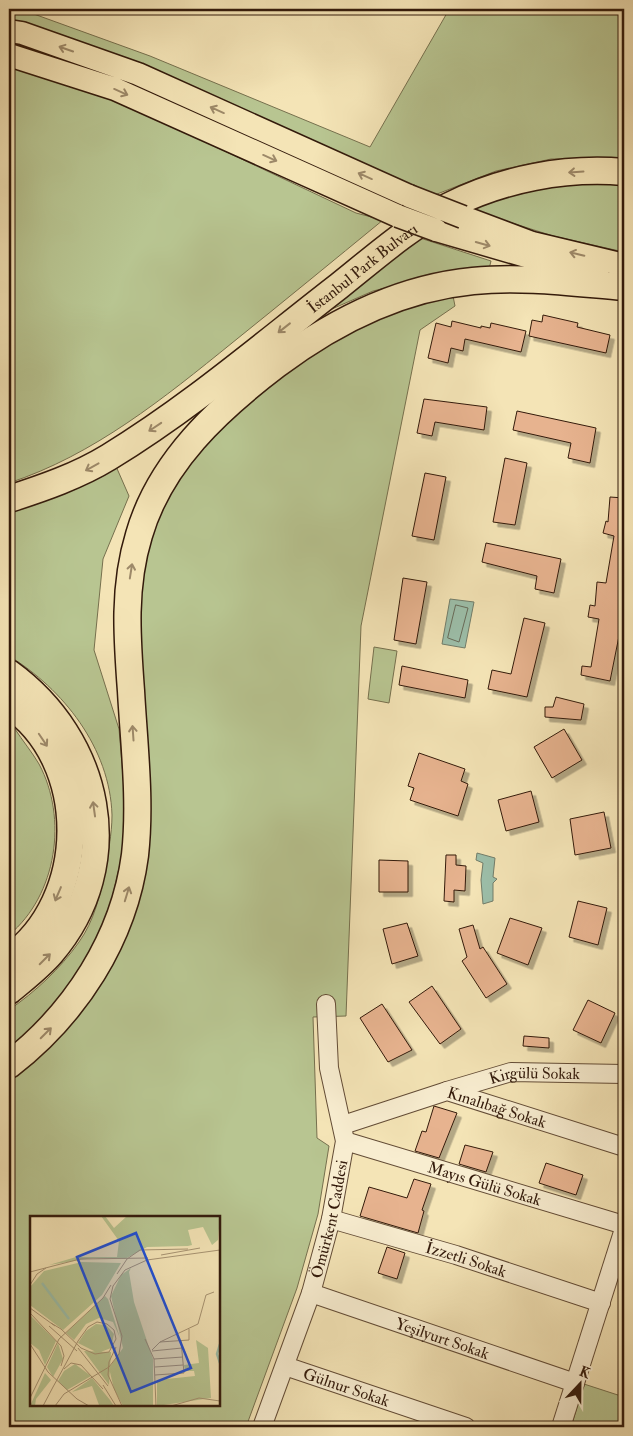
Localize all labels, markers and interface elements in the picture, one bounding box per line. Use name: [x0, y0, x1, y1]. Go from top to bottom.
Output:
one-way arrow: [59, 44, 74, 53]
one-way arrow: [113, 87, 128, 97]
one-way arrow: [210, 104, 225, 114]
one-way arrow: [262, 154, 277, 164]
one-way arrow: [568, 168, 584, 177]
one-way arrow: [358, 171, 373, 181]
street label: İstanbul Park Bulvarı: [304, 219, 422, 318]
one-way arrow: [474, 240, 490, 250]
one-way arrow: [569, 249, 585, 258]
one-way arrow: [278, 323, 291, 334]
one-way arrow: [148, 422, 162, 432]
one-way arrow: [84, 462, 99, 472]
one-way arrow: [126, 563, 136, 579]
one-way arrow: [129, 725, 138, 741]
one-way arrow: [38, 733, 48, 747]
one-way arrow: [89, 802, 99, 818]
one-way arrow: [52, 886, 62, 901]
one-way arrow: [122, 887, 132, 903]
one-way arrow: [39, 953, 51, 965]
one-way arrow: [39, 1027, 52, 1039]
street label: Kirgülü Sokak: [487, 1063, 581, 1089]
street label: Kınalıbağ Sokak: [445, 1083, 549, 1133]
street label: Mayıs Gülü Sokak: [425, 1157, 544, 1211]
street label: Ömürkent Caddesi: [306, 1158, 352, 1280]
inset map: [30, 1216, 220, 1406]
street label: İzzetli Sokak: [423, 1238, 509, 1282]
street label: Yeşilyurt Sokak: [393, 1313, 492, 1364]
north arrow: [556, 1358, 606, 1408]
text: K: [577, 1363, 594, 1383]
street label: Gülnur Sokak: [300, 1364, 392, 1412]

